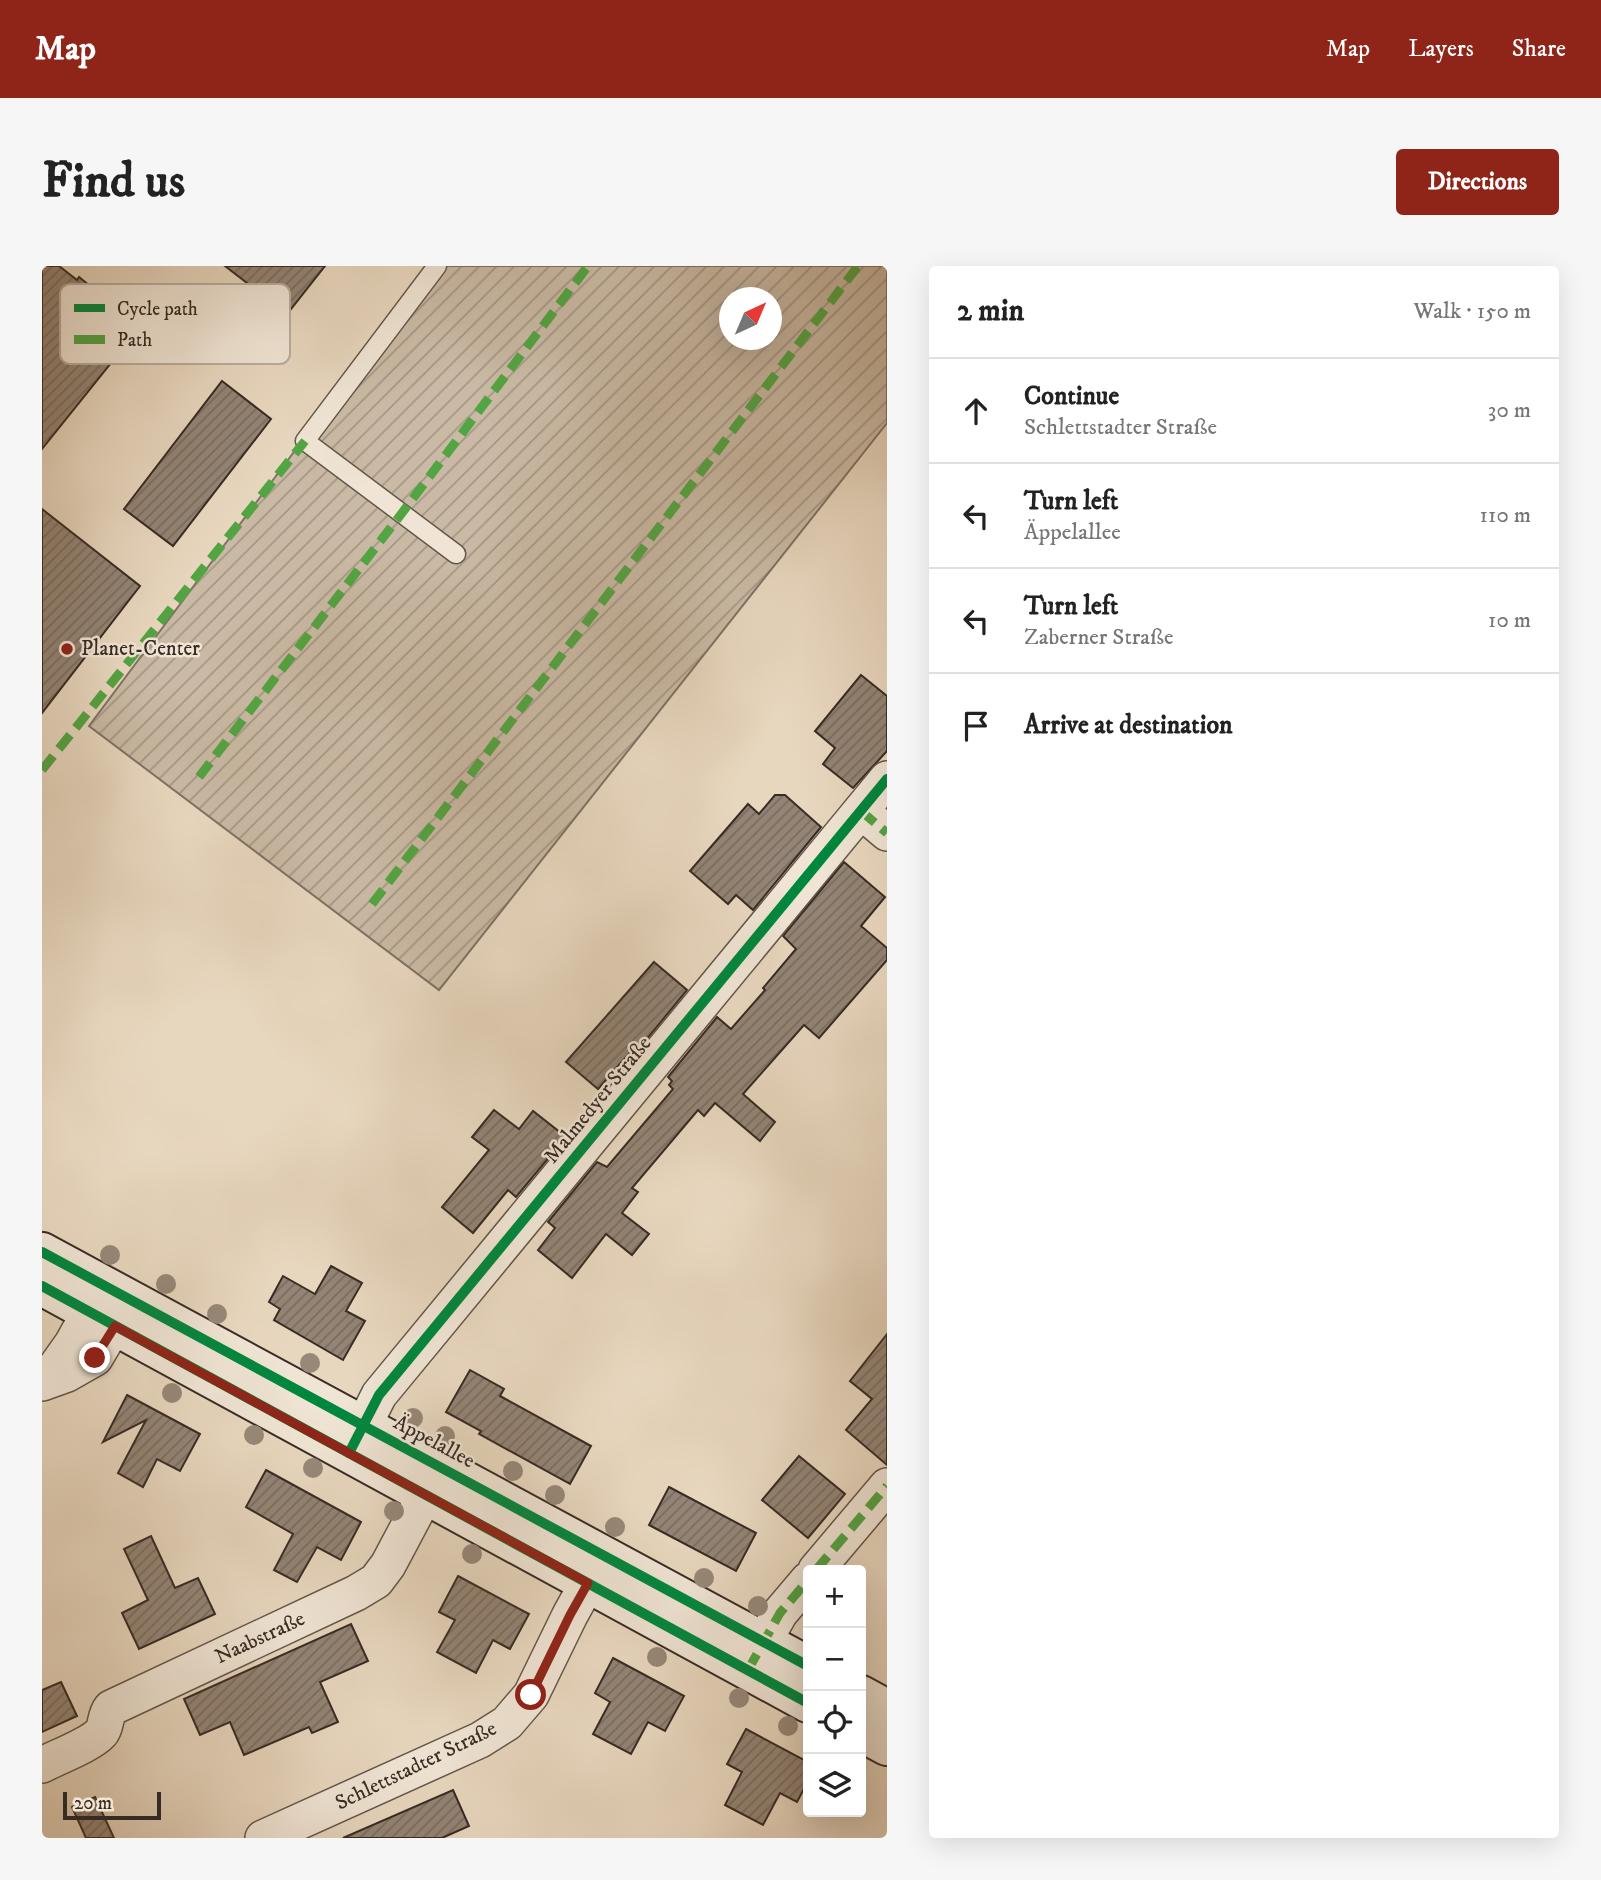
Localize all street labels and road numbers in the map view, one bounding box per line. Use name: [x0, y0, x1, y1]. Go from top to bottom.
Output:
street label: Malmedyer Straße: [539, 1031, 657, 1169]
street label: Äppelallee: [389, 1409, 480, 1474]
street label: Naabstraße: [211, 1606, 309, 1670]
street label: Schlettstadter Straße: [331, 1716, 501, 1816]

